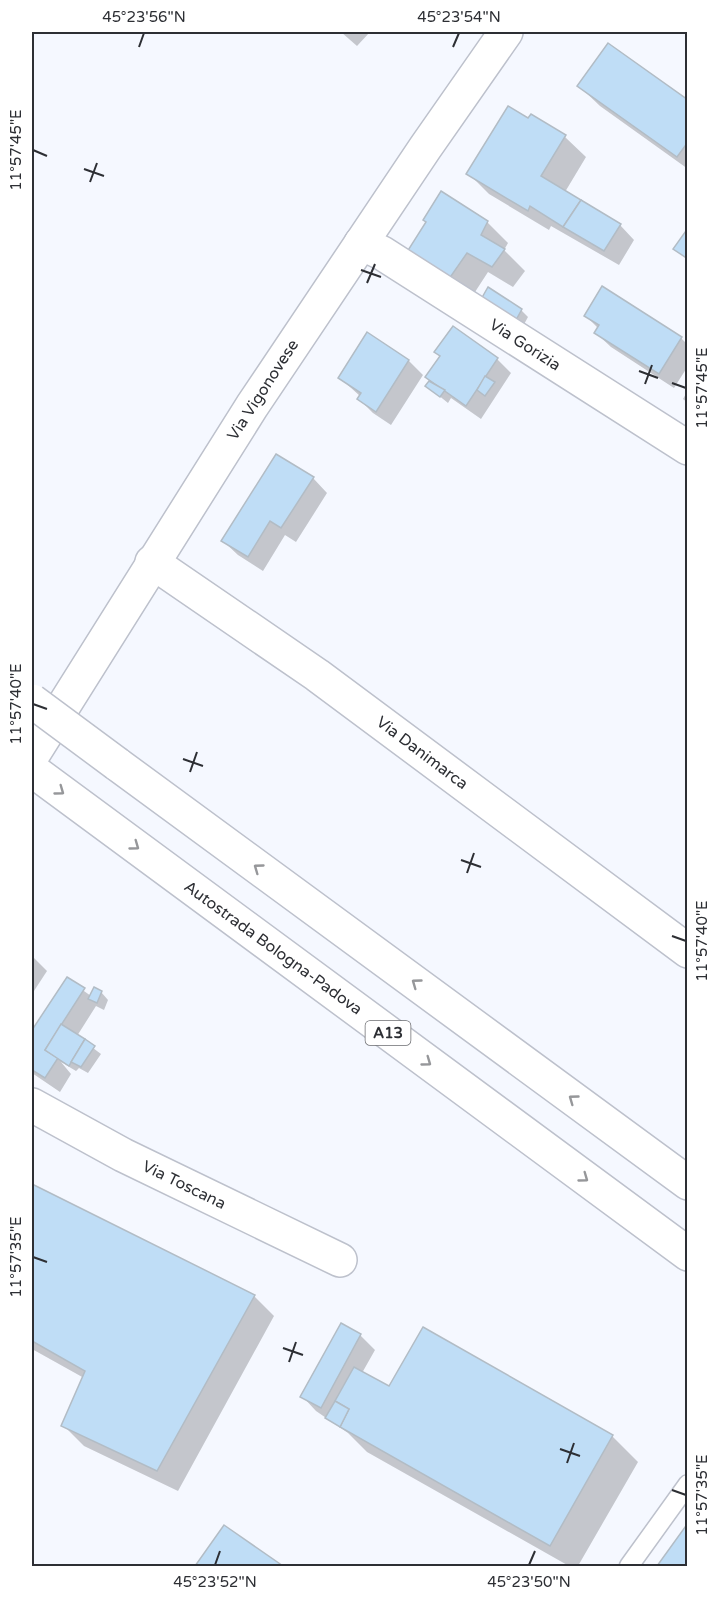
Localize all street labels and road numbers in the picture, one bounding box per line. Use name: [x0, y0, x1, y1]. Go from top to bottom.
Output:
street label: Via Gorizia: [486, 315, 564, 375]
street label: Via Vigonovese: [223, 336, 303, 444]
street label: Via Danimarca: [372, 712, 472, 794]
street label: Autostrada Bologna-Padova: [180, 877, 366, 1019]
road number: A13: [366, 1021, 410, 1045]
street label: Via Toscana: [139, 1156, 229, 1214]

